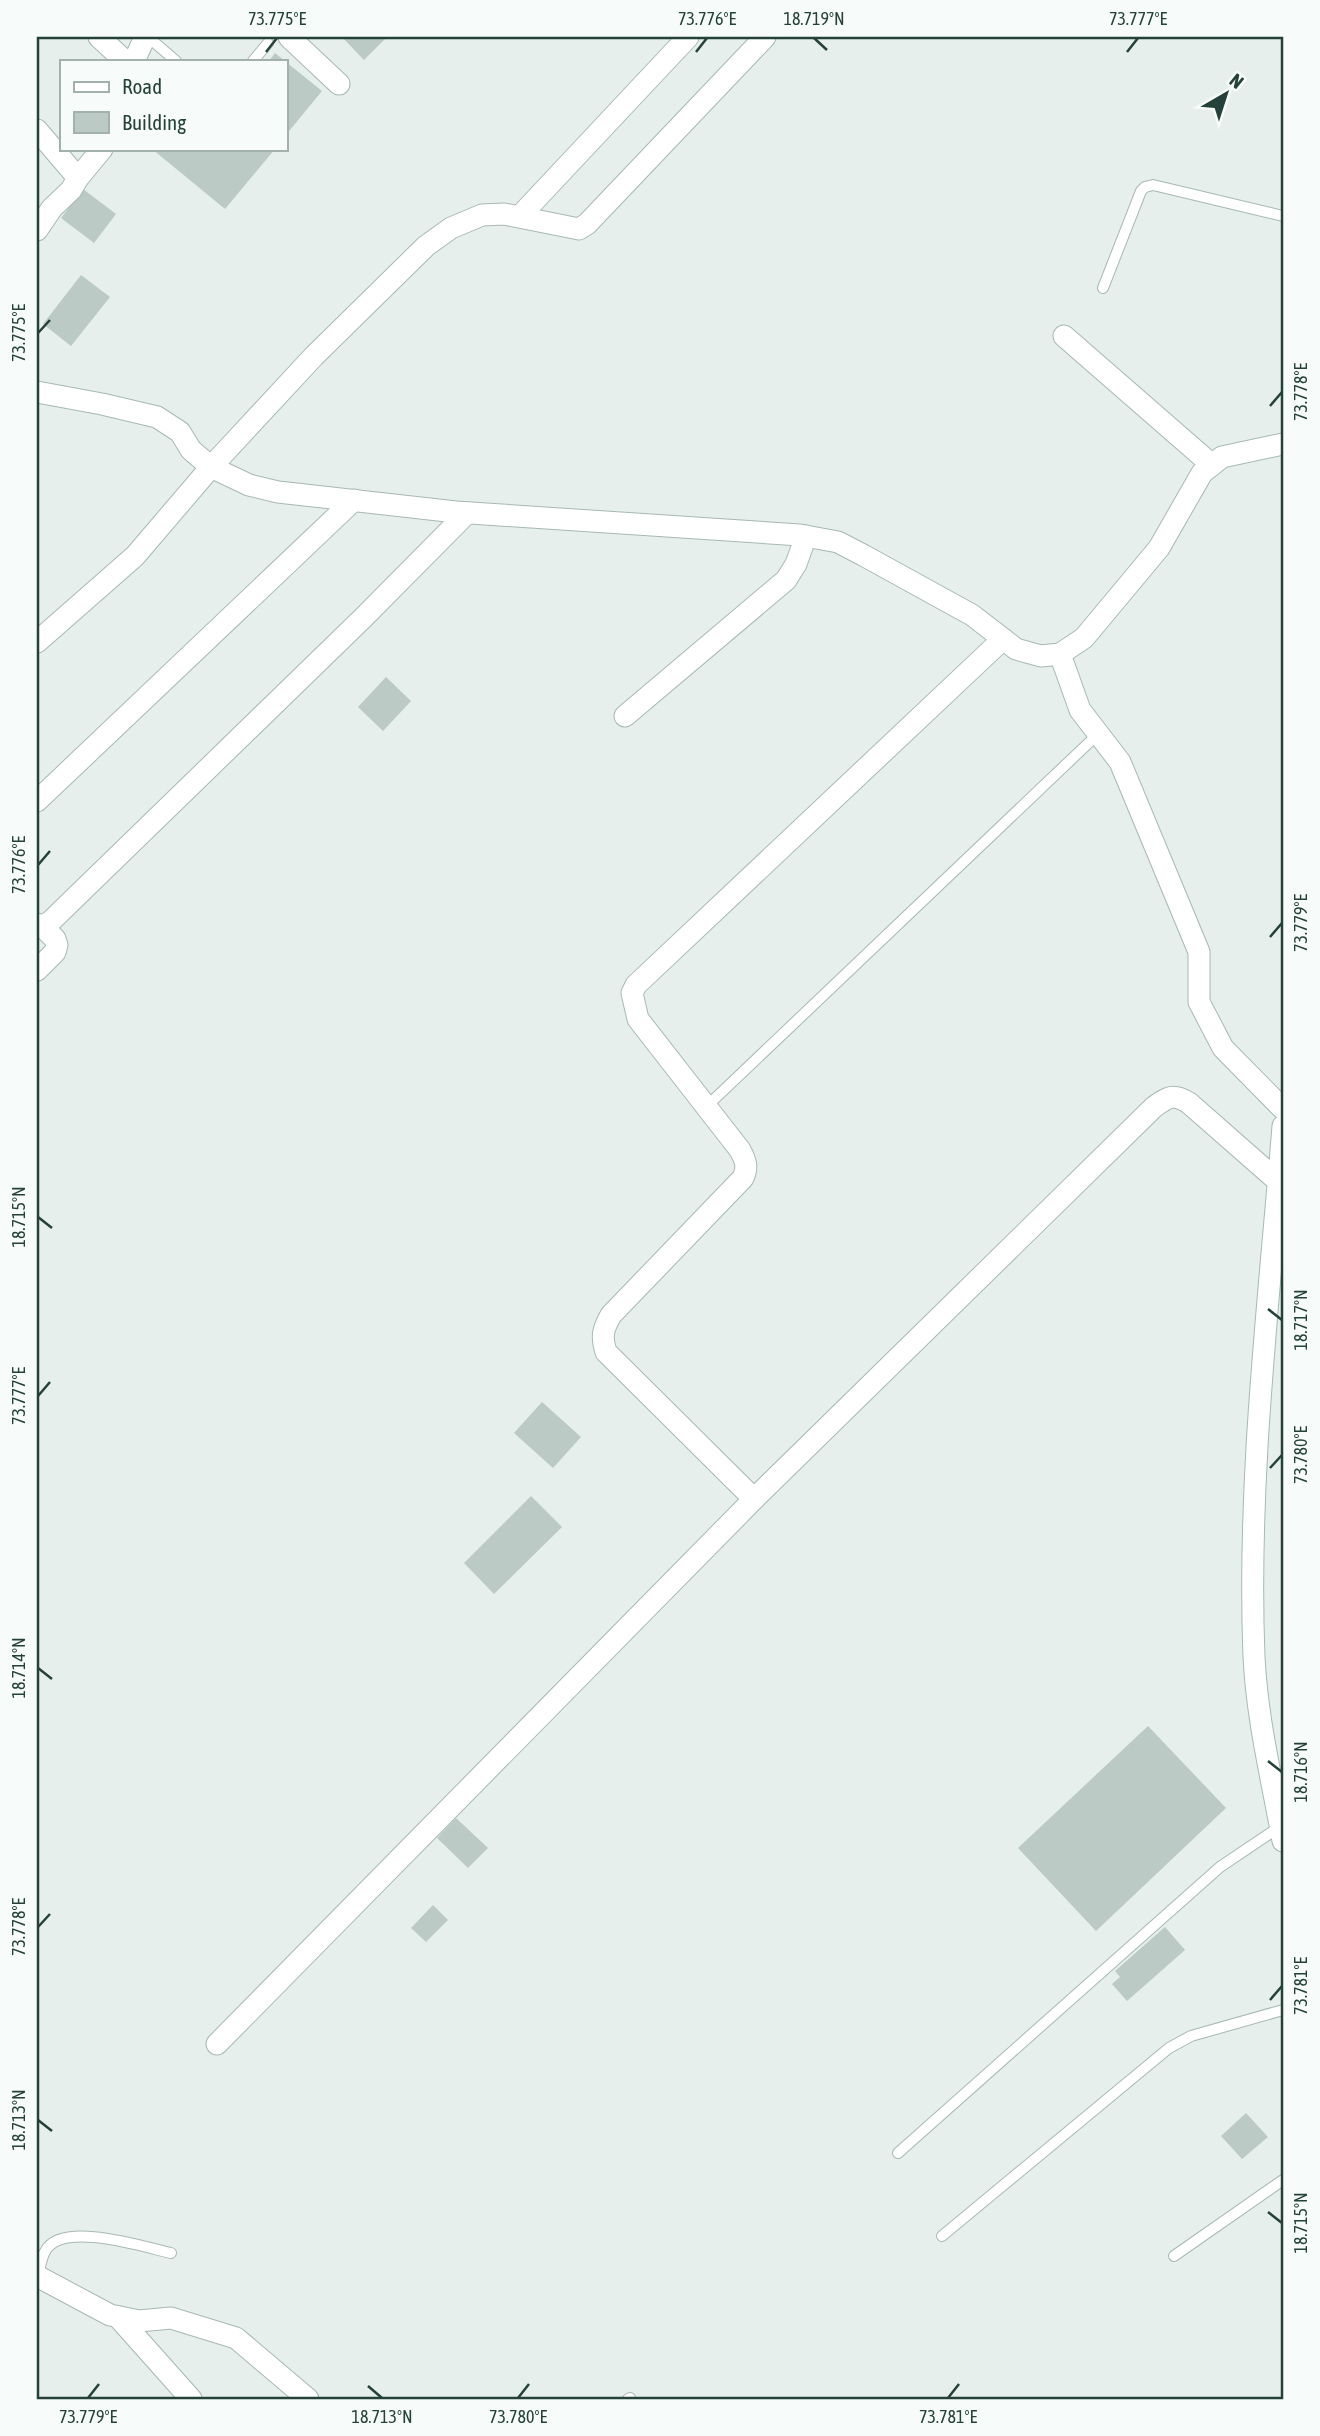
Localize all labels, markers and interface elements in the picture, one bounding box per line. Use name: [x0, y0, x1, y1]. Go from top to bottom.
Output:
text: 73.775°E: [248, 8, 306, 29]
text: 73.776°E: [678, 8, 736, 29]
text: 18.719°N: [783, 8, 845, 29]
text: 73.777°E: [1109, 8, 1167, 29]
legend: [60, 60, 287, 150]
north arrow: [1190, 60, 1260, 130]
text: N: [1225, 69, 1248, 93]
text: Road: [122, 74, 162, 98]
text: Building: [122, 110, 186, 134]
text: 73.775°E: [8, 304, 29, 362]
text: 73.778°E: [1290, 363, 1311, 421]
text: 73.776°E: [8, 836, 29, 894]
text: 73.779°E: [1290, 894, 1311, 952]
text: 18.715°N: [8, 1186, 29, 1248]
text: 18.717°N: [1290, 1289, 1311, 1351]
text: 73.777°E: [8, 1367, 29, 1425]
text: 73.780°E: [1290, 1426, 1311, 1484]
text: 18.714°N: [8, 1637, 29, 1699]
text: 18.716°N: [1290, 1741, 1311, 1803]
text: 73.778°E: [8, 1898, 29, 1956]
text: 73.781°E: [1290, 1957, 1311, 2015]
text: 18.713°N: [8, 2089, 29, 2151]
text: 18.715°N: [1290, 2192, 1311, 2254]
text: 73.779°E: [59, 2406, 117, 2427]
text: 18.713°N: [351, 2406, 413, 2427]
text: 73.780°E: [489, 2406, 547, 2427]
text: 73.781°E: [919, 2406, 977, 2427]

